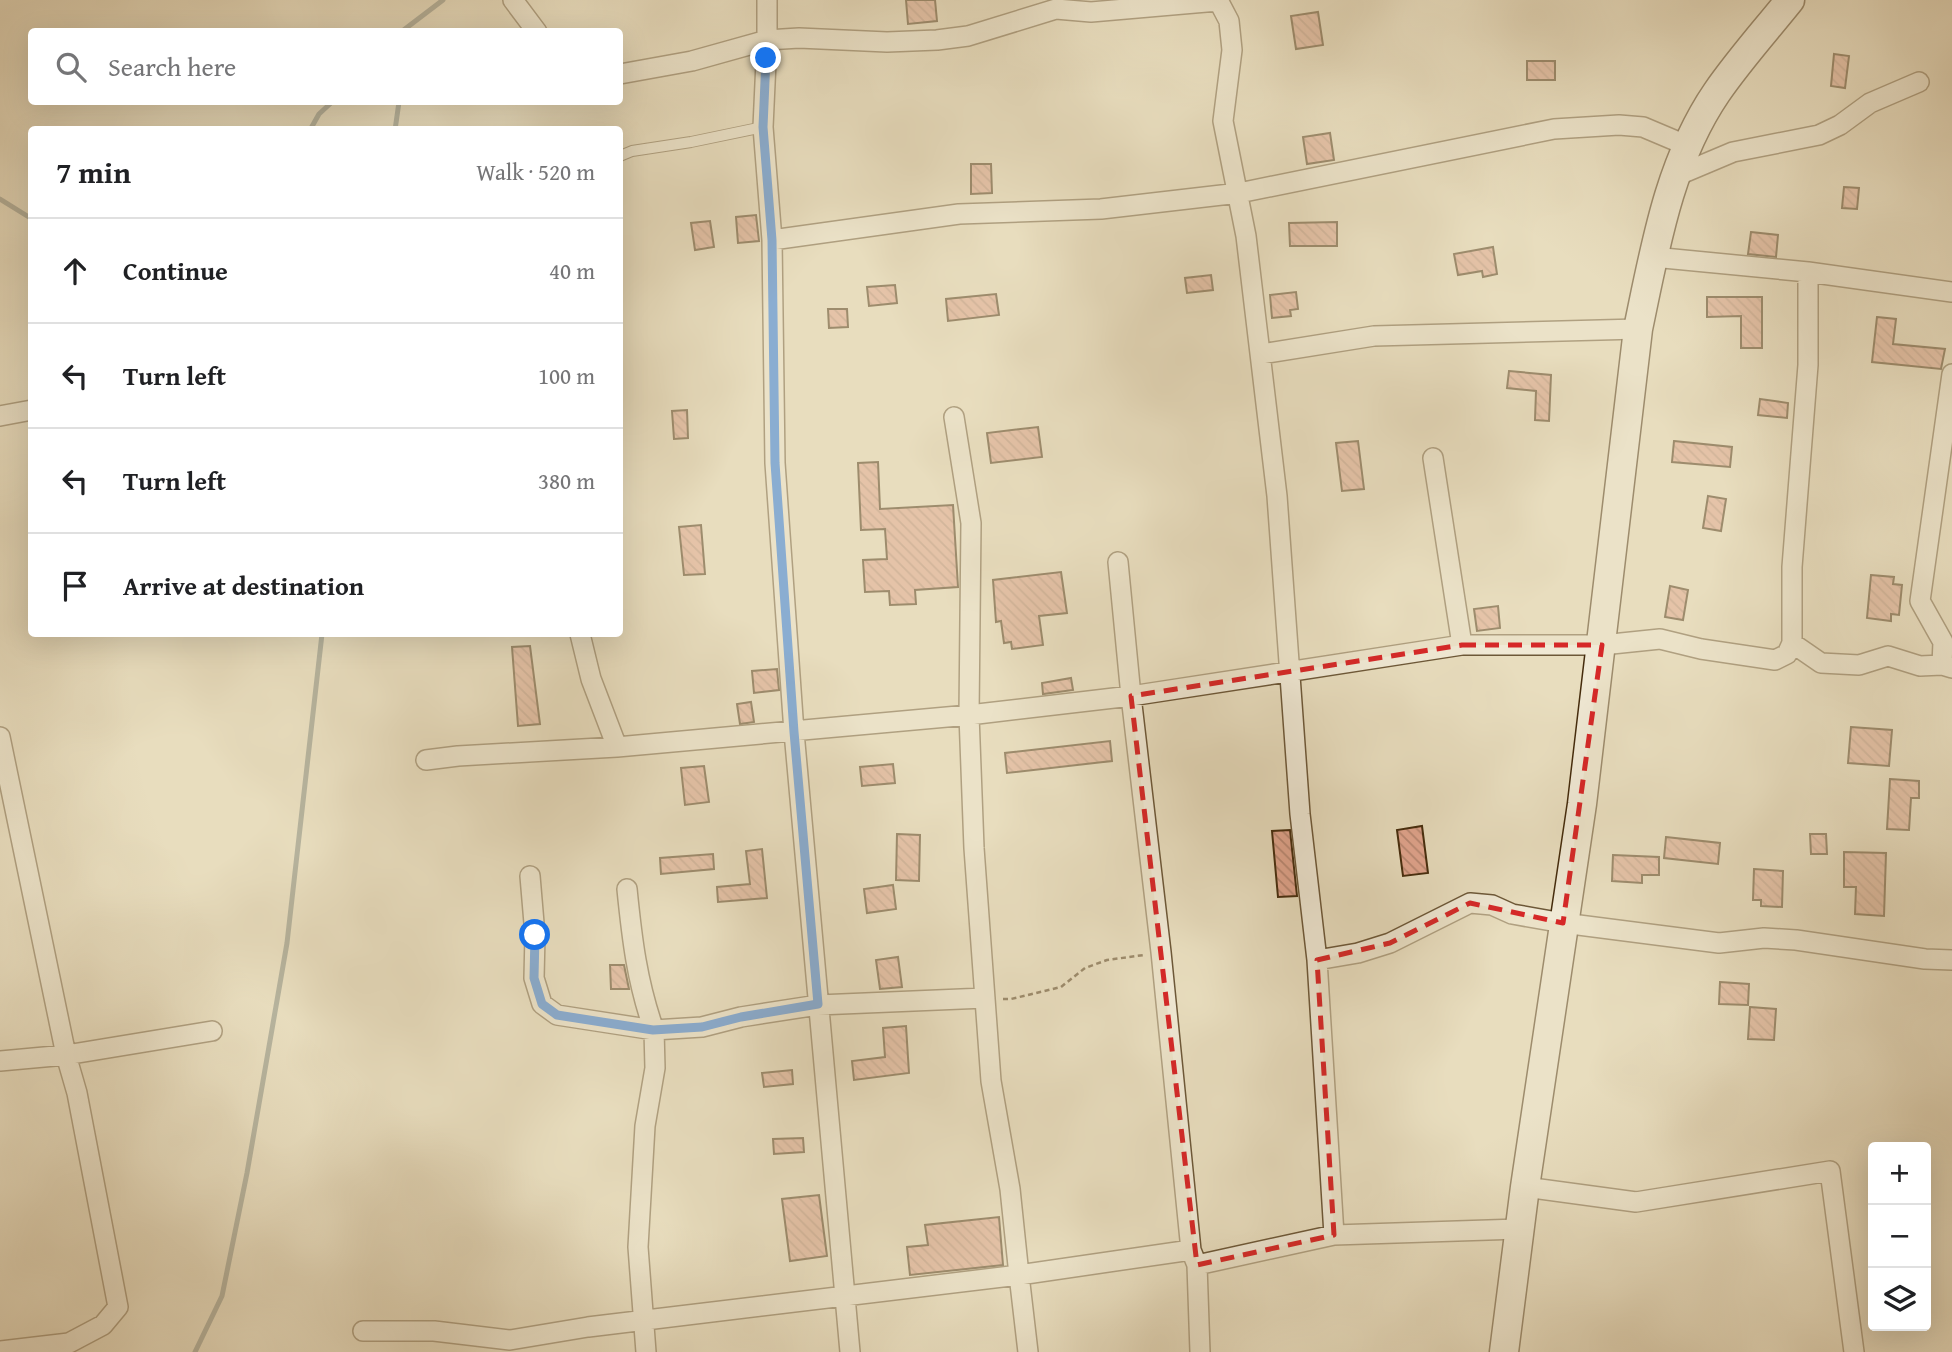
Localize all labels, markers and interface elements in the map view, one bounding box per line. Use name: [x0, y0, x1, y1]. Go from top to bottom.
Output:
search box: [28, 28, 623, 105]
route end: [750, 42, 781, 73]
text: Search here: [108, 47, 236, 86]
icon: search: [52, 48, 90, 86]
text: 7 min: [56, 150, 131, 194]
text: Walk · 520 m: [476, 155, 595, 188]
text: Continue: [123, 251, 228, 290]
icon: ahead: [56, 252, 94, 290]
text: 40 m: [549, 254, 595, 287]
text: Turn left: [123, 356, 226, 395]
icon: left: [56, 357, 94, 395]
text: 100 m: [538, 359, 595, 392]
text: Turn left: [123, 461, 226, 500]
icon: left: [56, 462, 94, 500]
text: 380 m: [538, 464, 595, 497]
text: Arrive at destination: [123, 566, 364, 605]
icon: arrive: [56, 567, 94, 605]
route start: [519, 919, 550, 950]
map controls: [1868, 1142, 1931, 1331]
button: +: [1868, 1142, 1931, 1205]
button: −: [1868, 1205, 1931, 1268]
button: layers: [1868, 1268, 1931, 1331]

